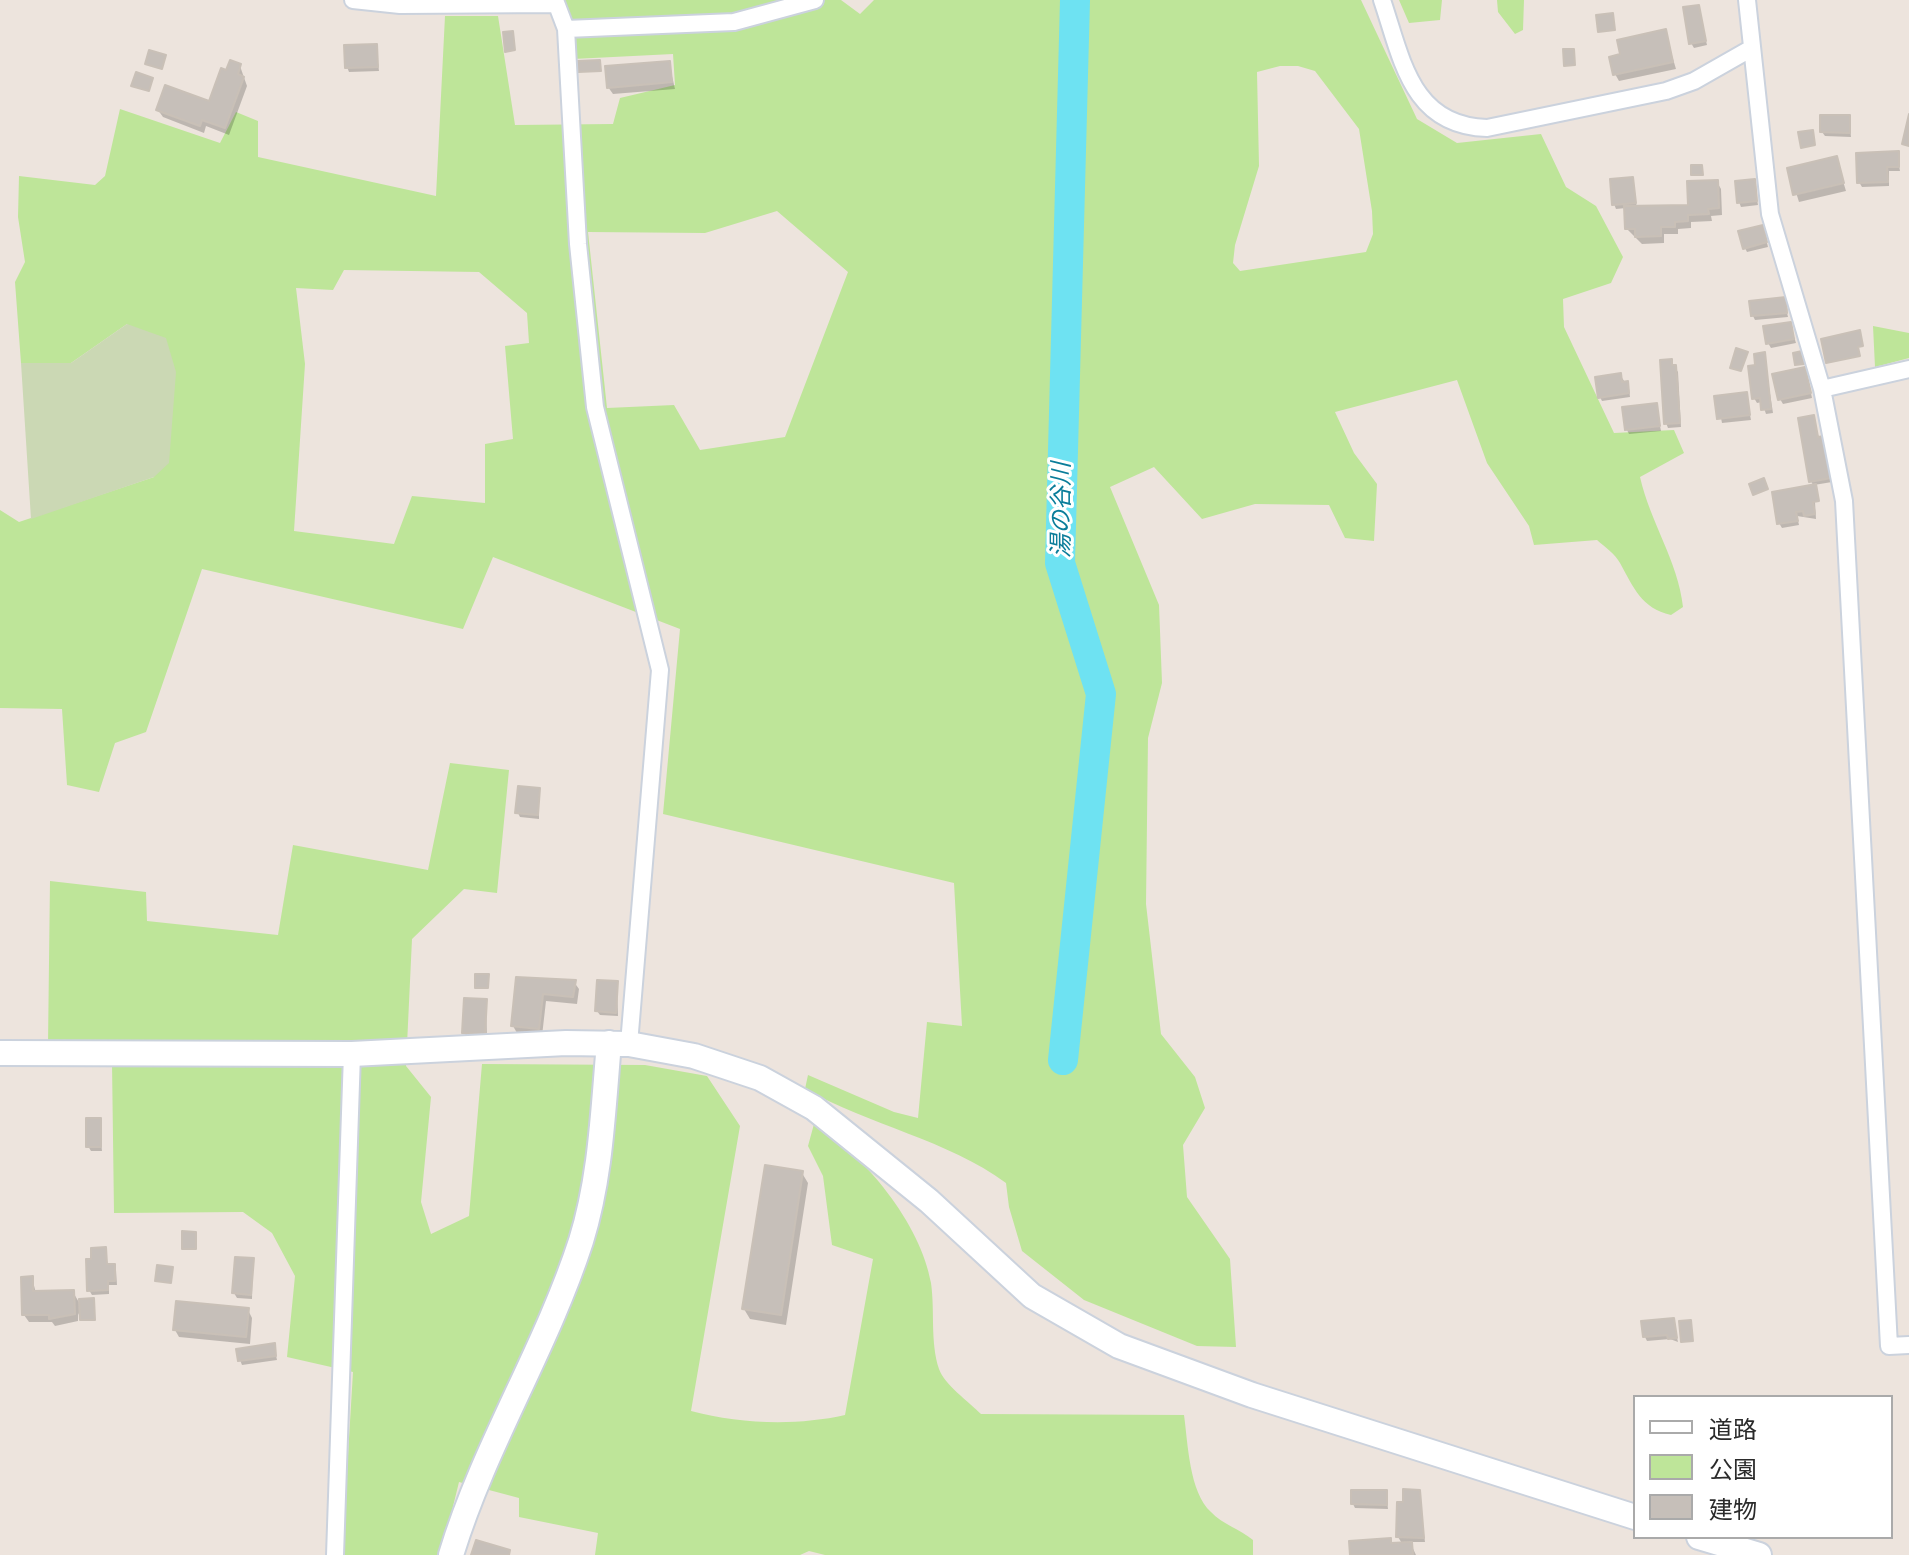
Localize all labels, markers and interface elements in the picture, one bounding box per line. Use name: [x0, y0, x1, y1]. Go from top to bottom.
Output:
water label: 湯の谷川: [1048, 462, 1076, 558]
legend: [1633, 1395, 1893, 1539]
text: 道路: [1709, 1416, 1757, 1444]
text: 公園: [1709, 1456, 1757, 1484]
text: 建物: [1709, 1496, 1757, 1524]

